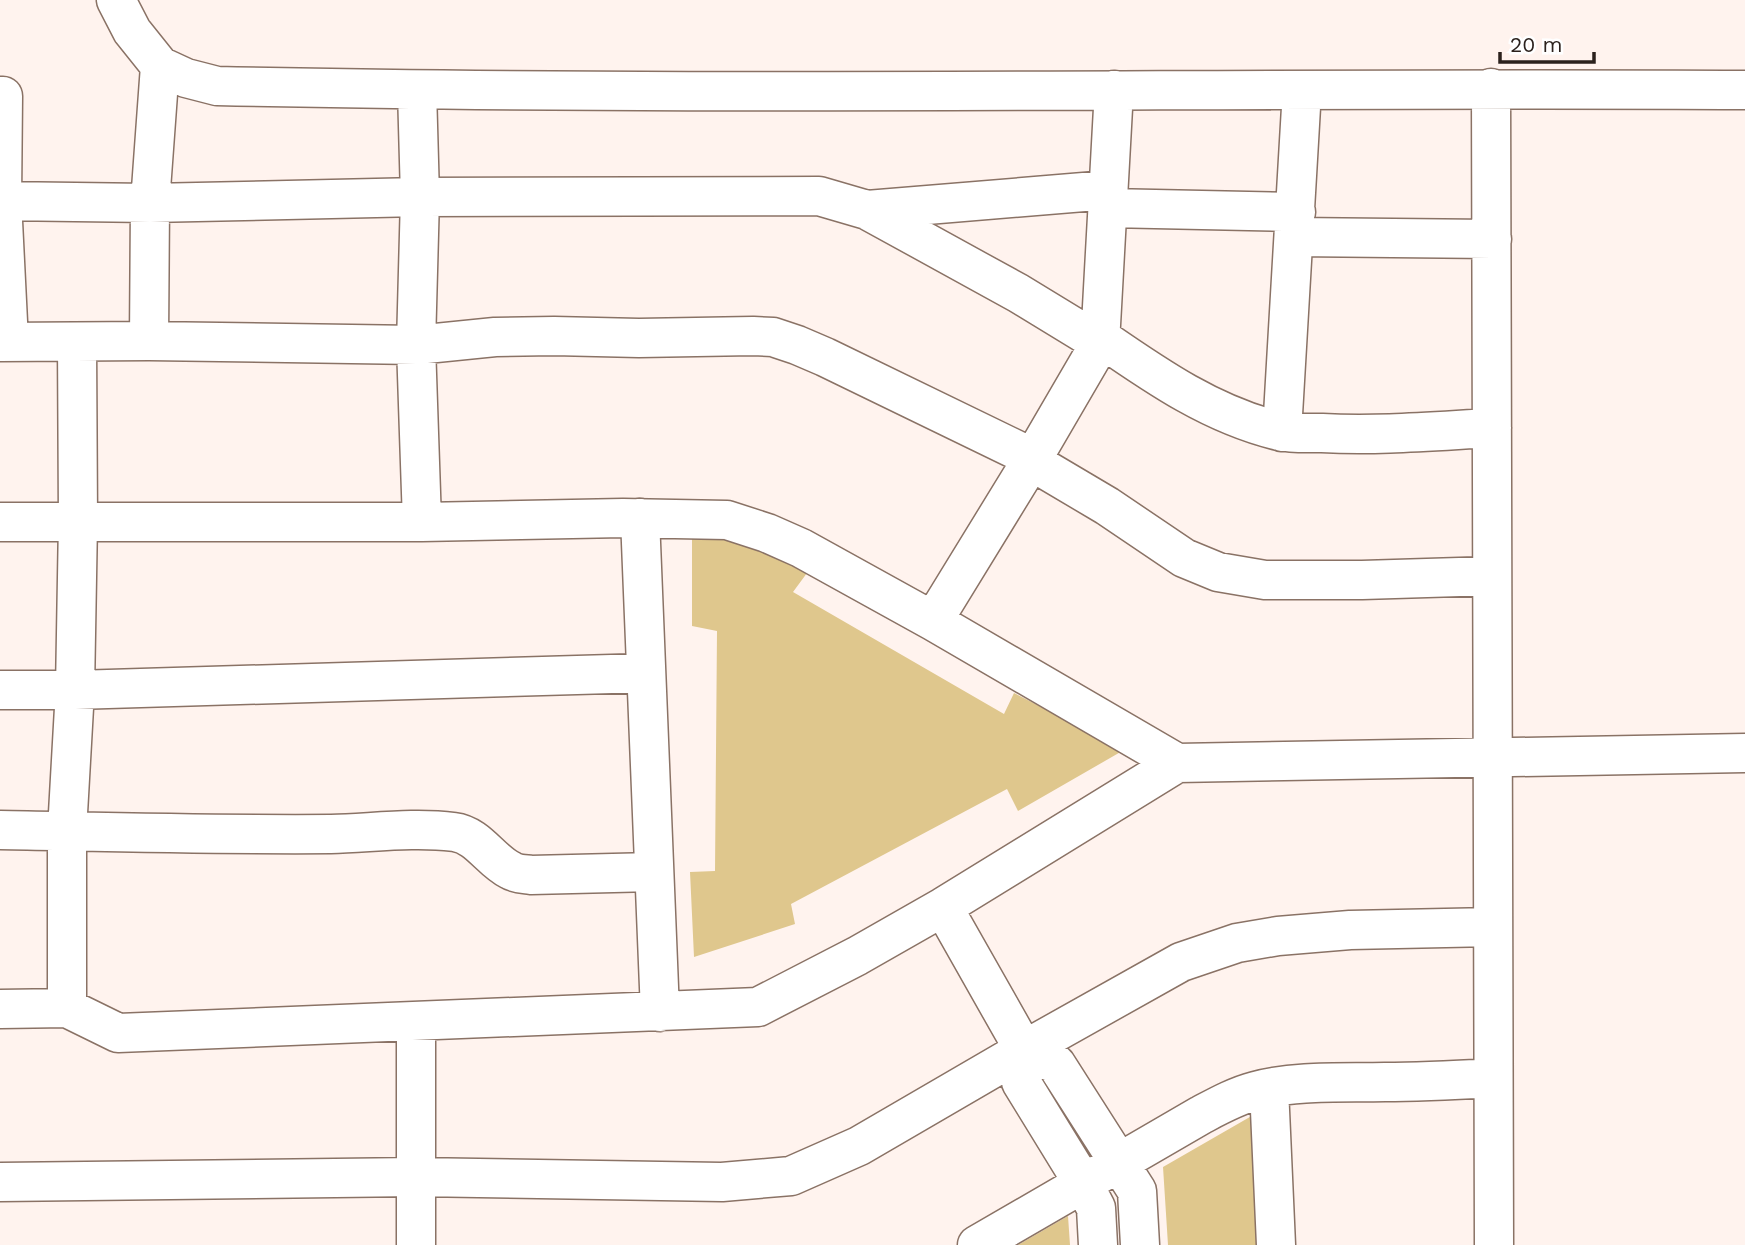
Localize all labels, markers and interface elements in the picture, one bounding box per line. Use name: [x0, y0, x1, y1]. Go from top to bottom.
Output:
scale bar: [1500, 21, 1594, 65]
text: 20 m: [1510, 32, 1562, 57]

